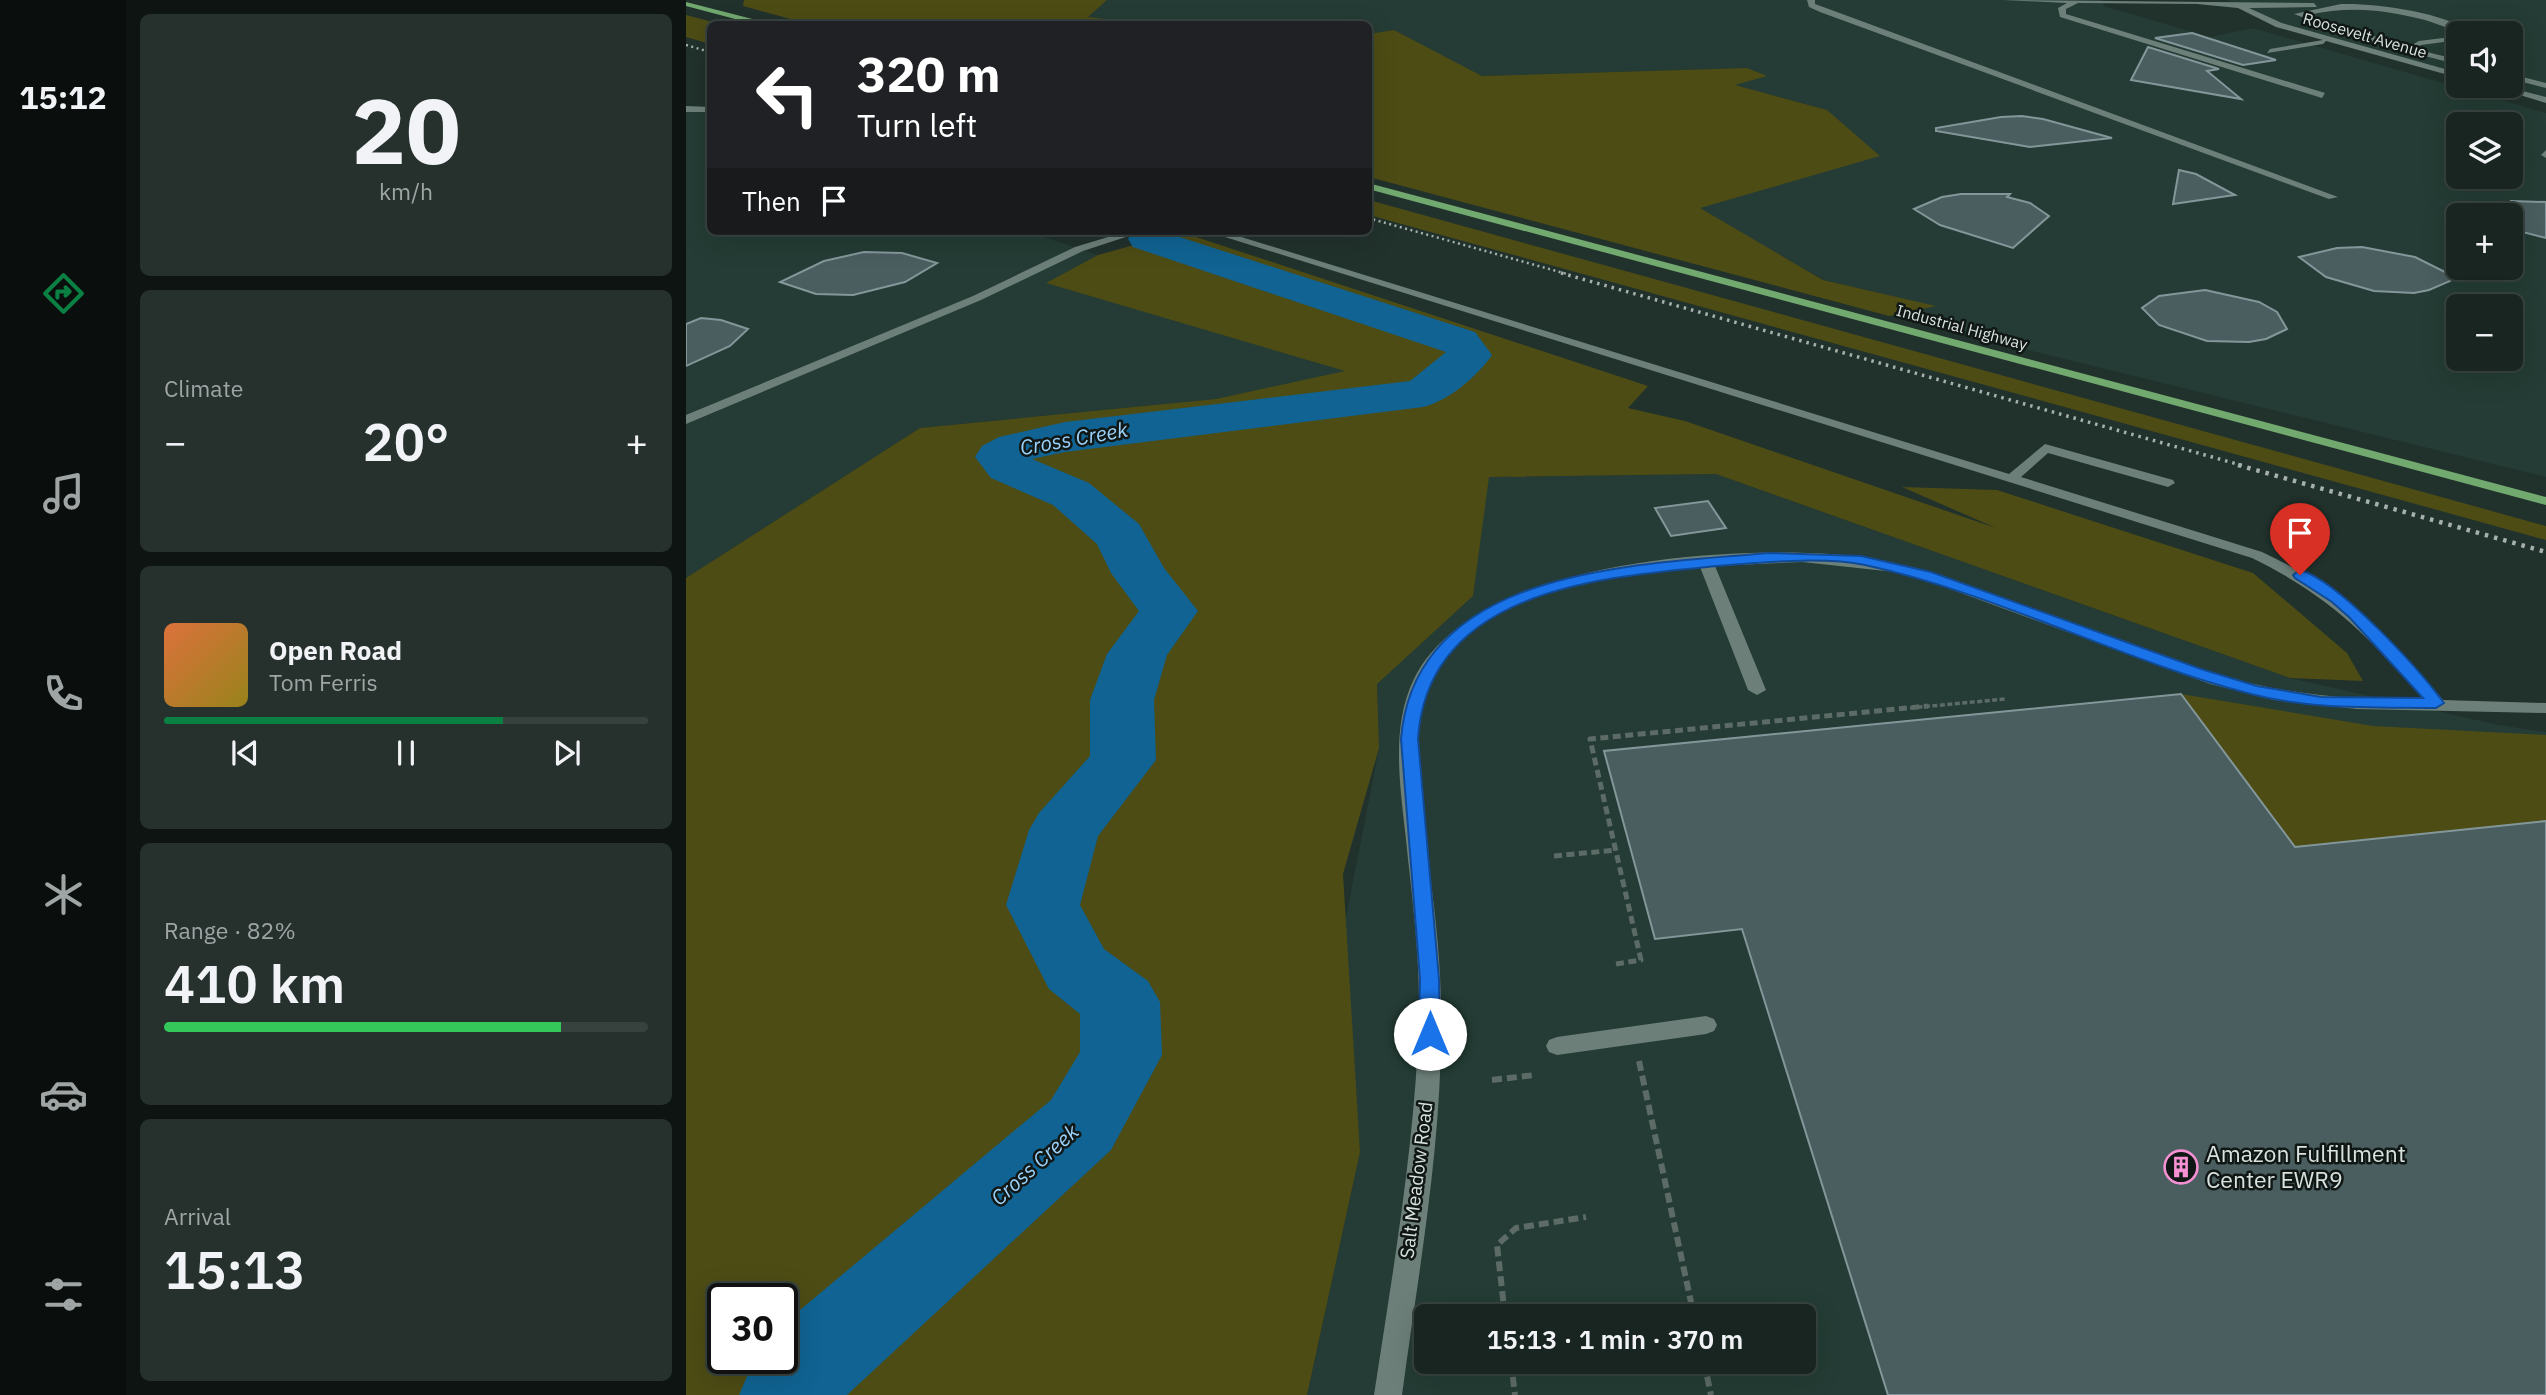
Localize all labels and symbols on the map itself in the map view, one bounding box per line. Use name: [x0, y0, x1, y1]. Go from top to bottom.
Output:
street label: Roosevelt Avenue: [2301, 8, 2429, 62]
street label: Industrial Highway: [1894, 300, 2030, 354]
water label: Cross Creek: [1018, 415, 1131, 461]
pin: [2270, 503, 2330, 575]
position arrow: [1393, 997, 1467, 1071]
street label: Salt Meadow Road: [1394, 1100, 1438, 1260]
water label: Cross Creek: [985, 1117, 1085, 1211]
place label: Amazon Fulfillment Center EWR9: [2206, 1138, 2406, 1194]
building icon: Amazon Fulfillment Center EWR9: [2162, 1148, 2200, 1186]
speed limit sign: 30: [707, 1283, 798, 1374]

